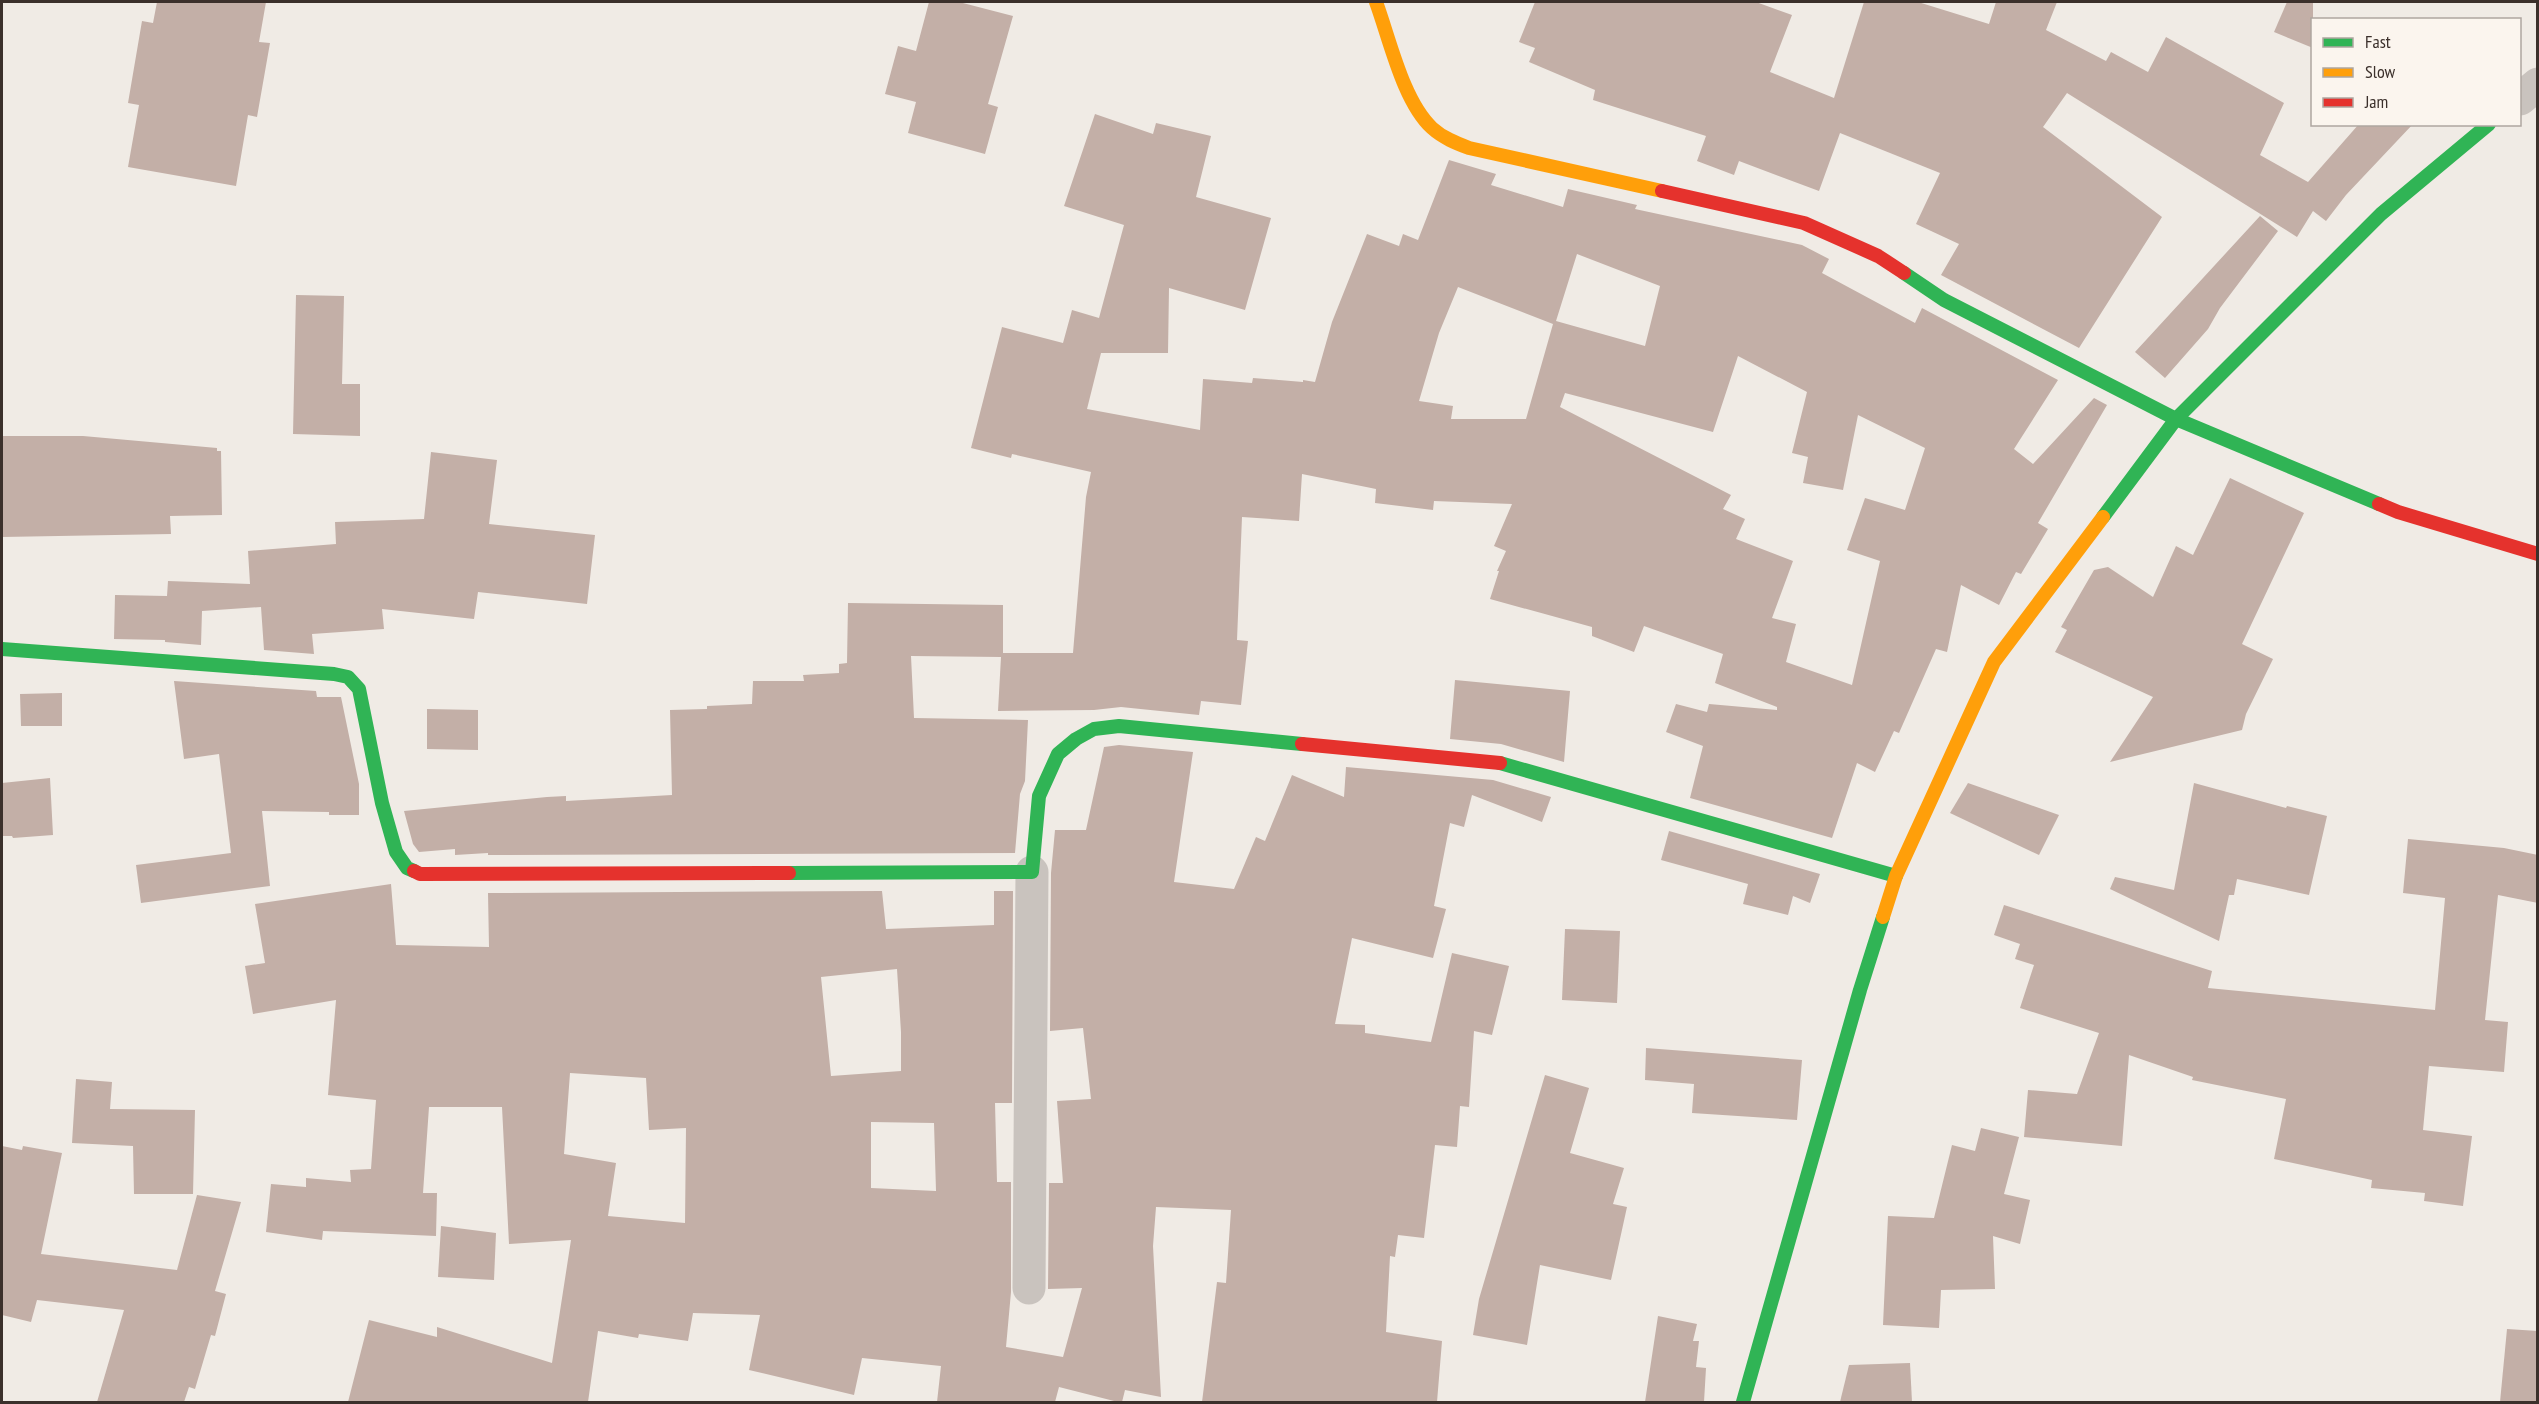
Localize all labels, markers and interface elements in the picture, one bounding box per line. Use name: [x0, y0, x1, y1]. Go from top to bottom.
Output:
legend: [2311, 18, 2521, 126]
text: Fast: [2365, 30, 2391, 53]
text: Slow: [2365, 60, 2396, 83]
text: Jam: [2364, 90, 2388, 113]

